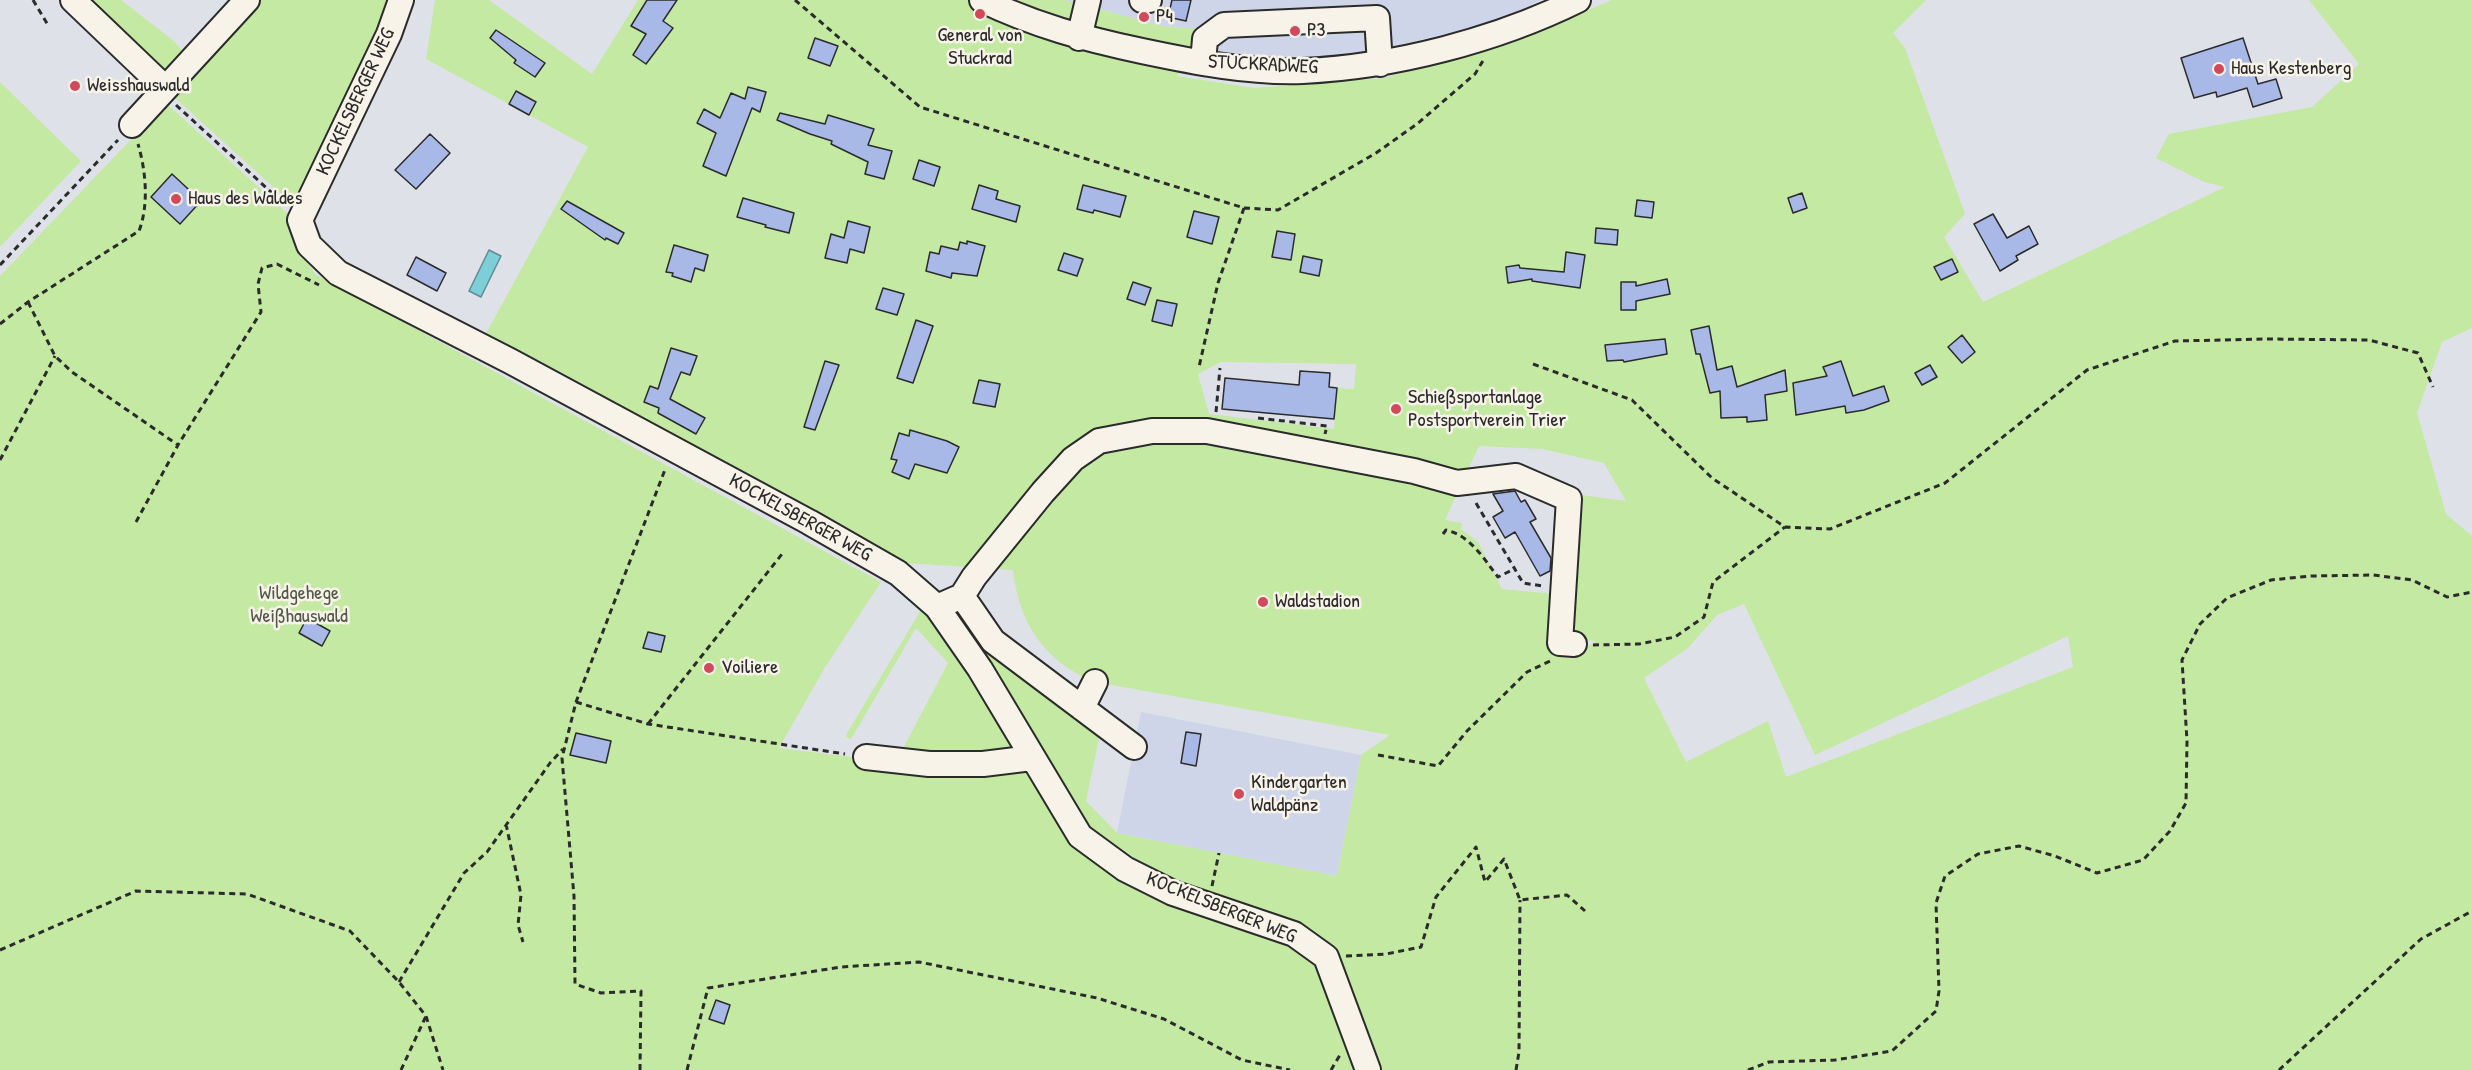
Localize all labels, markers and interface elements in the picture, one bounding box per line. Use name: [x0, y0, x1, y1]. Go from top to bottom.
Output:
place label: P4: [1156, 5, 1173, 29]
marker: General von Stuckrad: [973, 7, 987, 21]
marker: P4: [1137, 10, 1151, 24]
place label: P3: [1307, 19, 1326, 43]
place label: General von Stuckrad: [937, 24, 1023, 71]
marker: P3: [1288, 24, 1302, 38]
street label: KOCKELSBERGER WEG: [311, 25, 401, 179]
street label: STUCKRADWEG: [1207, 50, 1319, 80]
place label: Haus Kestenberg: [2231, 57, 2351, 81]
marker: Haus Kestenberg: [2212, 62, 2226, 76]
place label: Weisshauswald: [87, 74, 189, 98]
marker: Weisshauswald: [68, 79, 82, 93]
place label: Haus des Waldes: [188, 187, 302, 211]
marker: Haus des Waldes: [169, 192, 183, 206]
place label: Schießsportanlage Postsportverein Trier: [1408, 386, 1566, 433]
marker: Schießsportanlage Postsportverein Trier: [1389, 402, 1403, 416]
street label: KOCKELSBERGER WEG: [724, 469, 876, 567]
park label: Wildgehege Weißhauswald: [250, 582, 348, 629]
place label: Waldstadion: [1275, 590, 1360, 614]
marker: Waldstadion: [1256, 595, 1270, 609]
place label: Voiliere: [721, 656, 778, 680]
marker: Voiliere: [702, 661, 716, 675]
place label: Kindergarten Waldpänz: [1251, 771, 1347, 818]
marker: Kindergarten Waldpänz: [1232, 787, 1246, 801]
street label: KOCKELSBERGER WEG: [1143, 867, 1299, 949]

